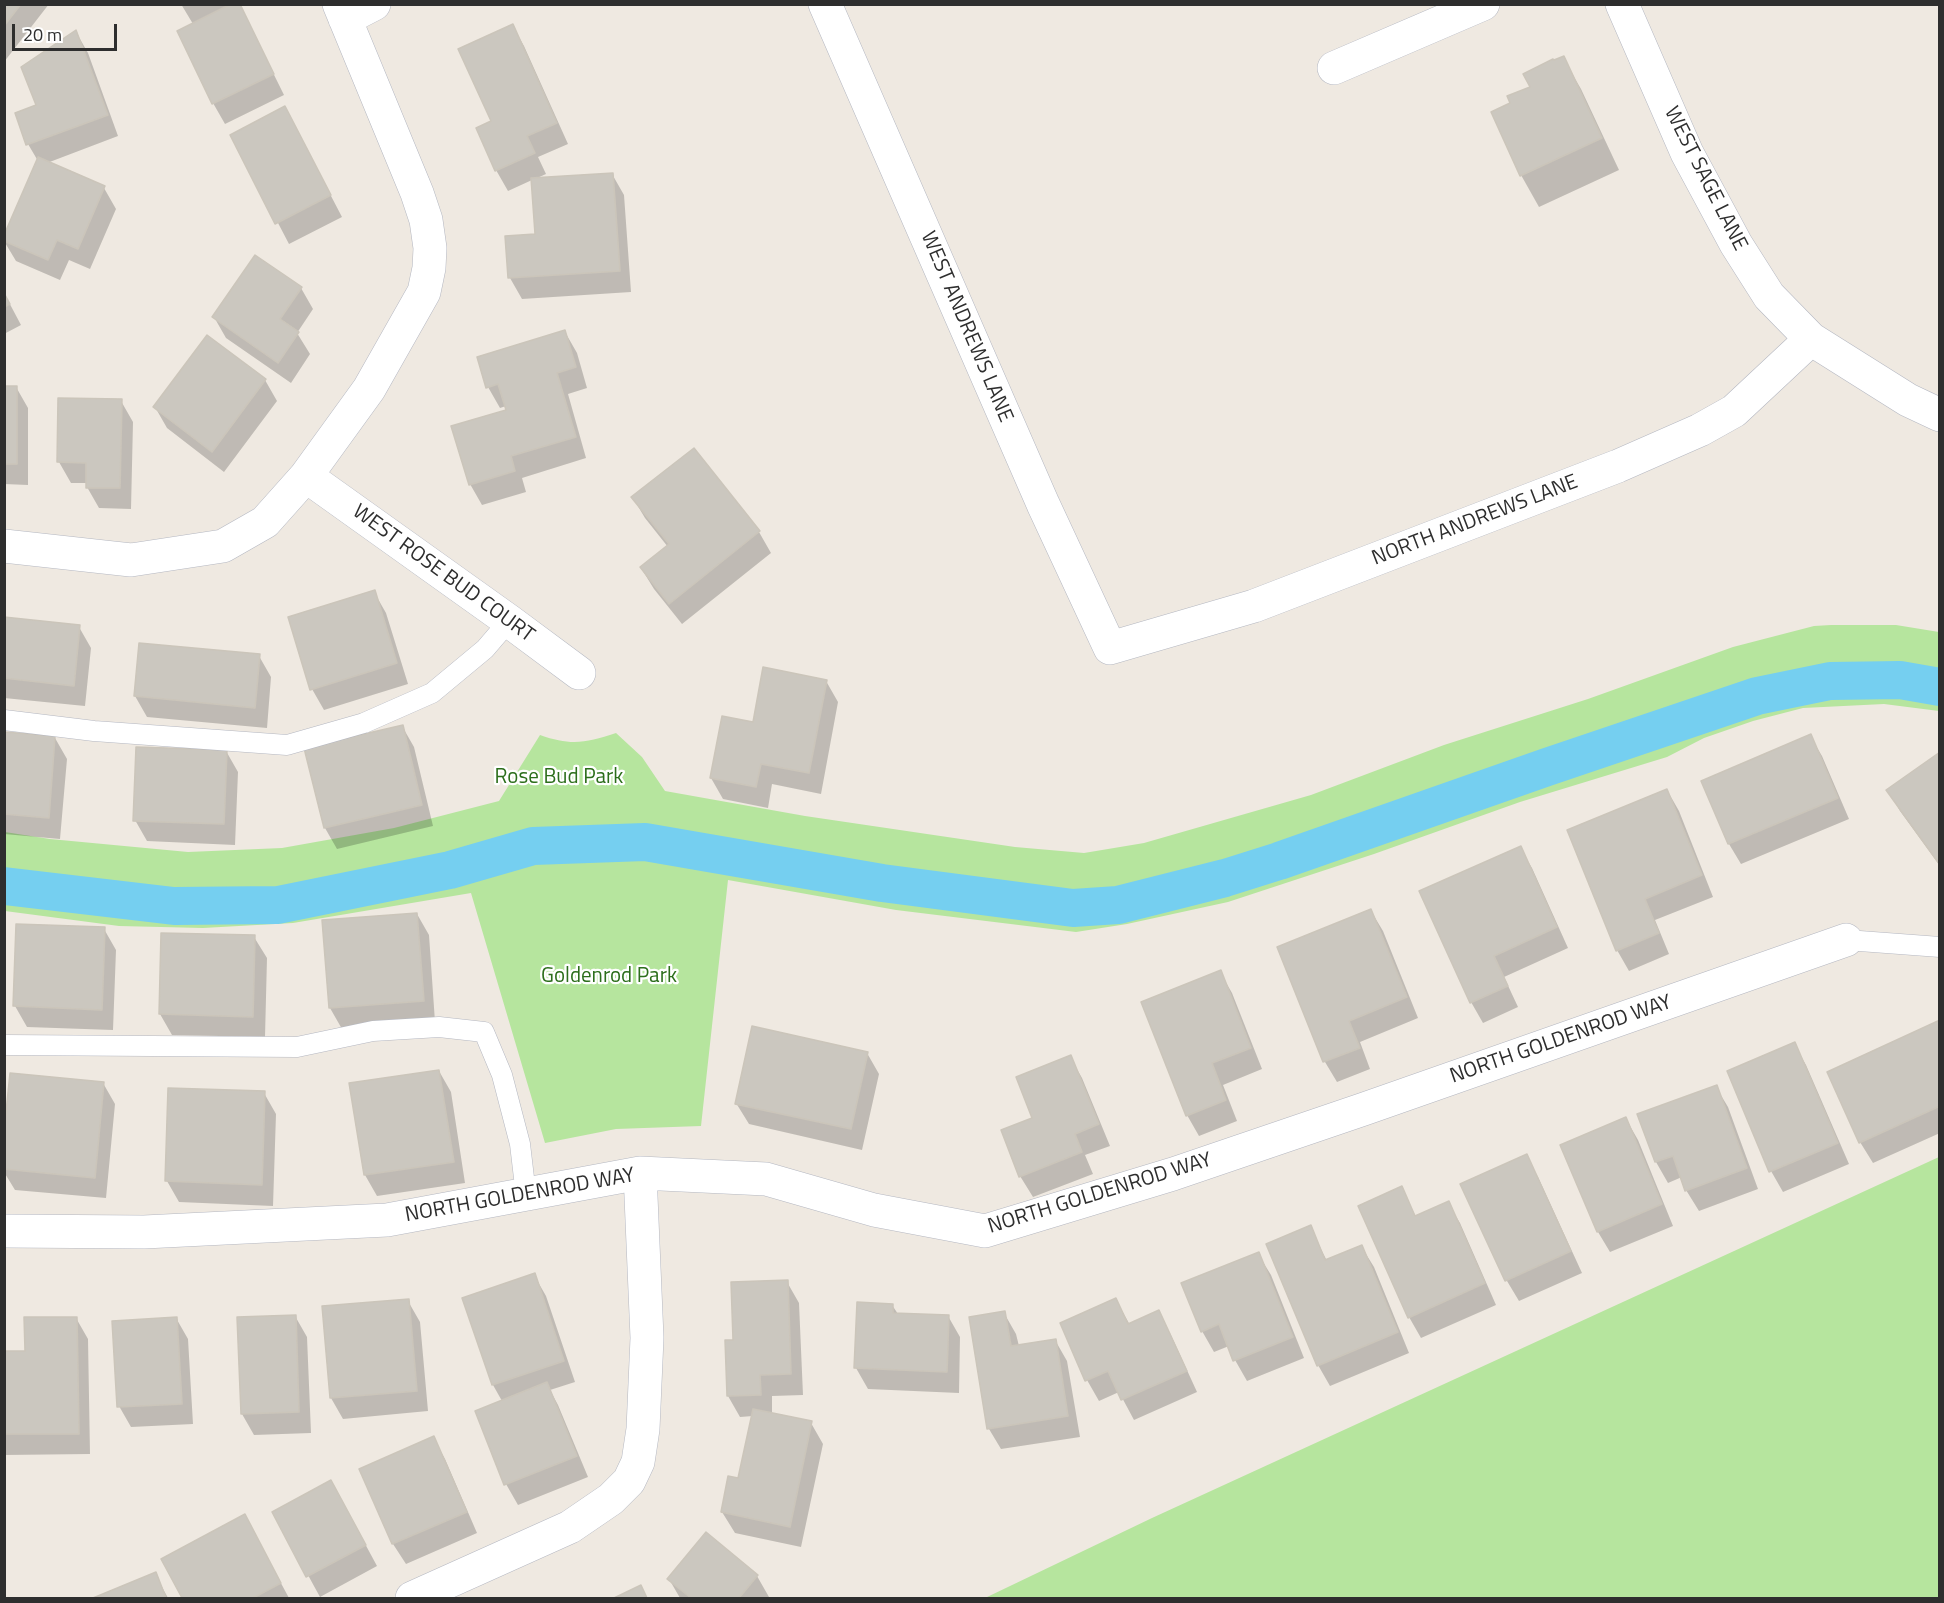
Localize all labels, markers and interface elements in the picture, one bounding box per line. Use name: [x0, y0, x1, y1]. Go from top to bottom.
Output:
scale bar: [15, 12, 120, 50]
text: 20 m: [23, 21, 62, 48]
street label: WEST SAGE LANE: [1658, 103, 1752, 255]
street label: WEST ANDREWS LANE: [914, 228, 1018, 426]
street label: NORTH ANDREWS LANE: [1369, 470, 1581, 572]
street label: WEST ROSE BUD COURT: [347, 500, 539, 648]
park label: Rose Bud Park: [495, 765, 623, 791]
park label: Goldenrod Park: [541, 964, 677, 990]
street label: NORTH GOLDENROD WAY: [1447, 990, 1675, 1090]
street label: NORTH GOLDENROD WAY: [985, 1148, 1215, 1240]
street label: NORTH GOLDENROD WAY: [403, 1163, 637, 1229]

